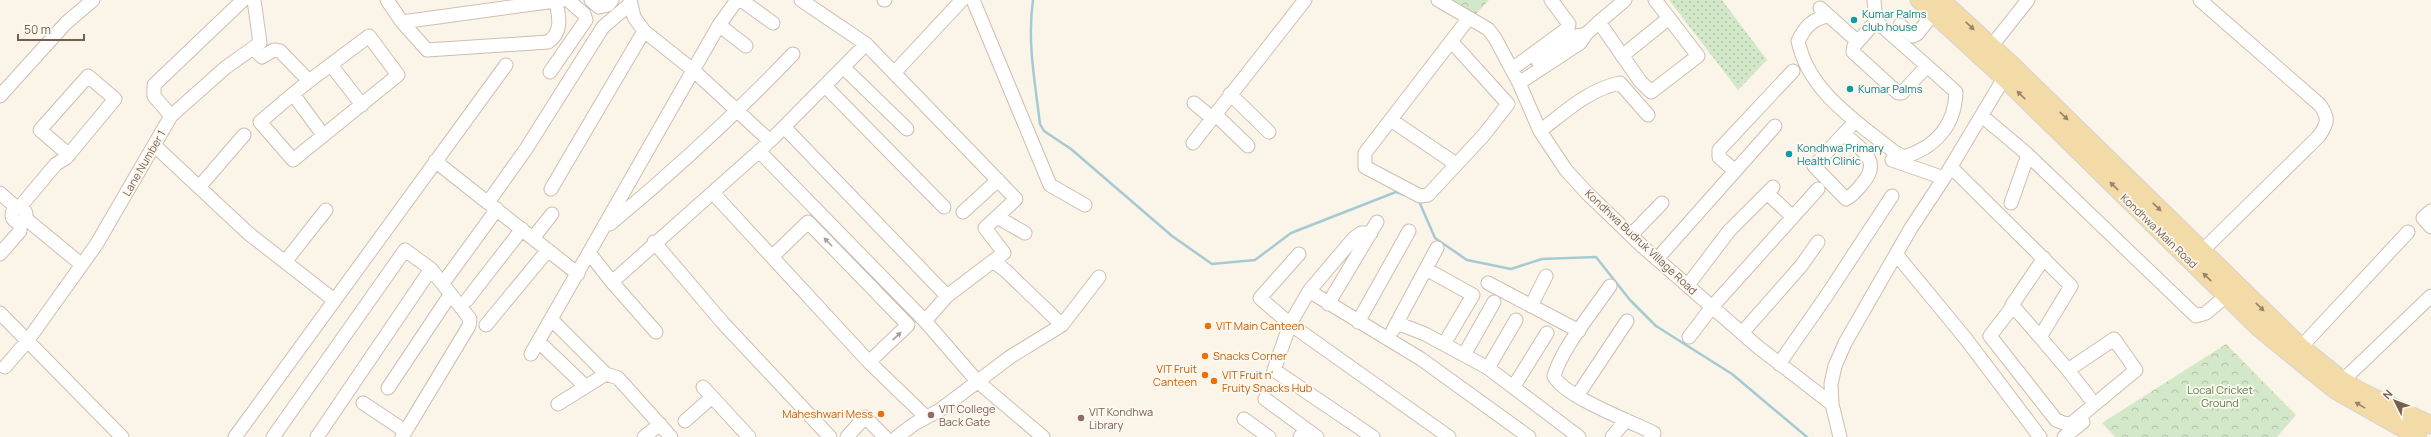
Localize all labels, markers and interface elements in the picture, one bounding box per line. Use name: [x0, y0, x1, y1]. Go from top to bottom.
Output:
place label: Kumar Palms club house: [1862, 6, 1927, 34]
marker: Kumar Palms club house: [1849, 15, 1859, 25]
scale bar: [18, 16, 84, 42]
text: 50 m: [24, 21, 51, 38]
one-way arrow: [1965, 22, 1975, 31]
place label: Kumar Palms: [1858, 81, 1923, 96]
marker: Kumar Palms: [1845, 84, 1855, 94]
one-way arrow: [2016, 90, 2026, 100]
one-way arrow: [2059, 111, 2069, 121]
street label: Lane Number 1: [119, 127, 168, 198]
place label: Kondhwa Primary Health Clinic: [1797, 140, 1884, 168]
marker: Kondhwa Primary Health Clinic: [1784, 149, 1794, 159]
one-way arrow: [2109, 181, 2119, 191]
street label: Kondhwa Budruk Village Road: [1582, 186, 1701, 298]
street label: Kondhwa Main Road: [2118, 190, 2201, 271]
one-way arrow: [2152, 202, 2162, 212]
one-way arrow: [823, 237, 833, 247]
one-way arrow: [2202, 272, 2212, 282]
one-way arrow: [2255, 302, 2265, 312]
place label: VIT Main Canteen: [1216, 318, 1304, 333]
marker: VIT Main Canteen: [1203, 321, 1213, 331]
one-way arrow: [892, 331, 902, 340]
place label: Snacks Corner: [1213, 348, 1287, 363]
marker: Snacks Corner: [1200, 351, 1210, 361]
place label: VIT Fruit Canteen: [1153, 361, 1197, 389]
place label: VIT Fruit n' Fruity Snacks Hub: [1222, 367, 1313, 395]
marker: VIT Fruit Canteen: [1200, 370, 1210, 380]
marker: VIT Fruit n' Fruity Snacks Hub: [1209, 376, 1219, 386]
north arrow: [2375, 381, 2415, 421]
park label: Local Cricket Ground: [2187, 382, 2253, 410]
text: N: [2379, 386, 2395, 402]
place label: VIT College Back Gate: [939, 401, 996, 429]
one-way arrow: [2355, 401, 2365, 409]
place label: VIT Kondhwa Library: [1089, 404, 1153, 432]
place label: Maheshwari Mess: [782, 406, 873, 421]
marker: Maheshwari Mess: [876, 409, 886, 419]
marker: VIT College Back Gate: [926, 410, 936, 420]
marker: VIT Kondhwa Library: [1076, 413, 1086, 423]

